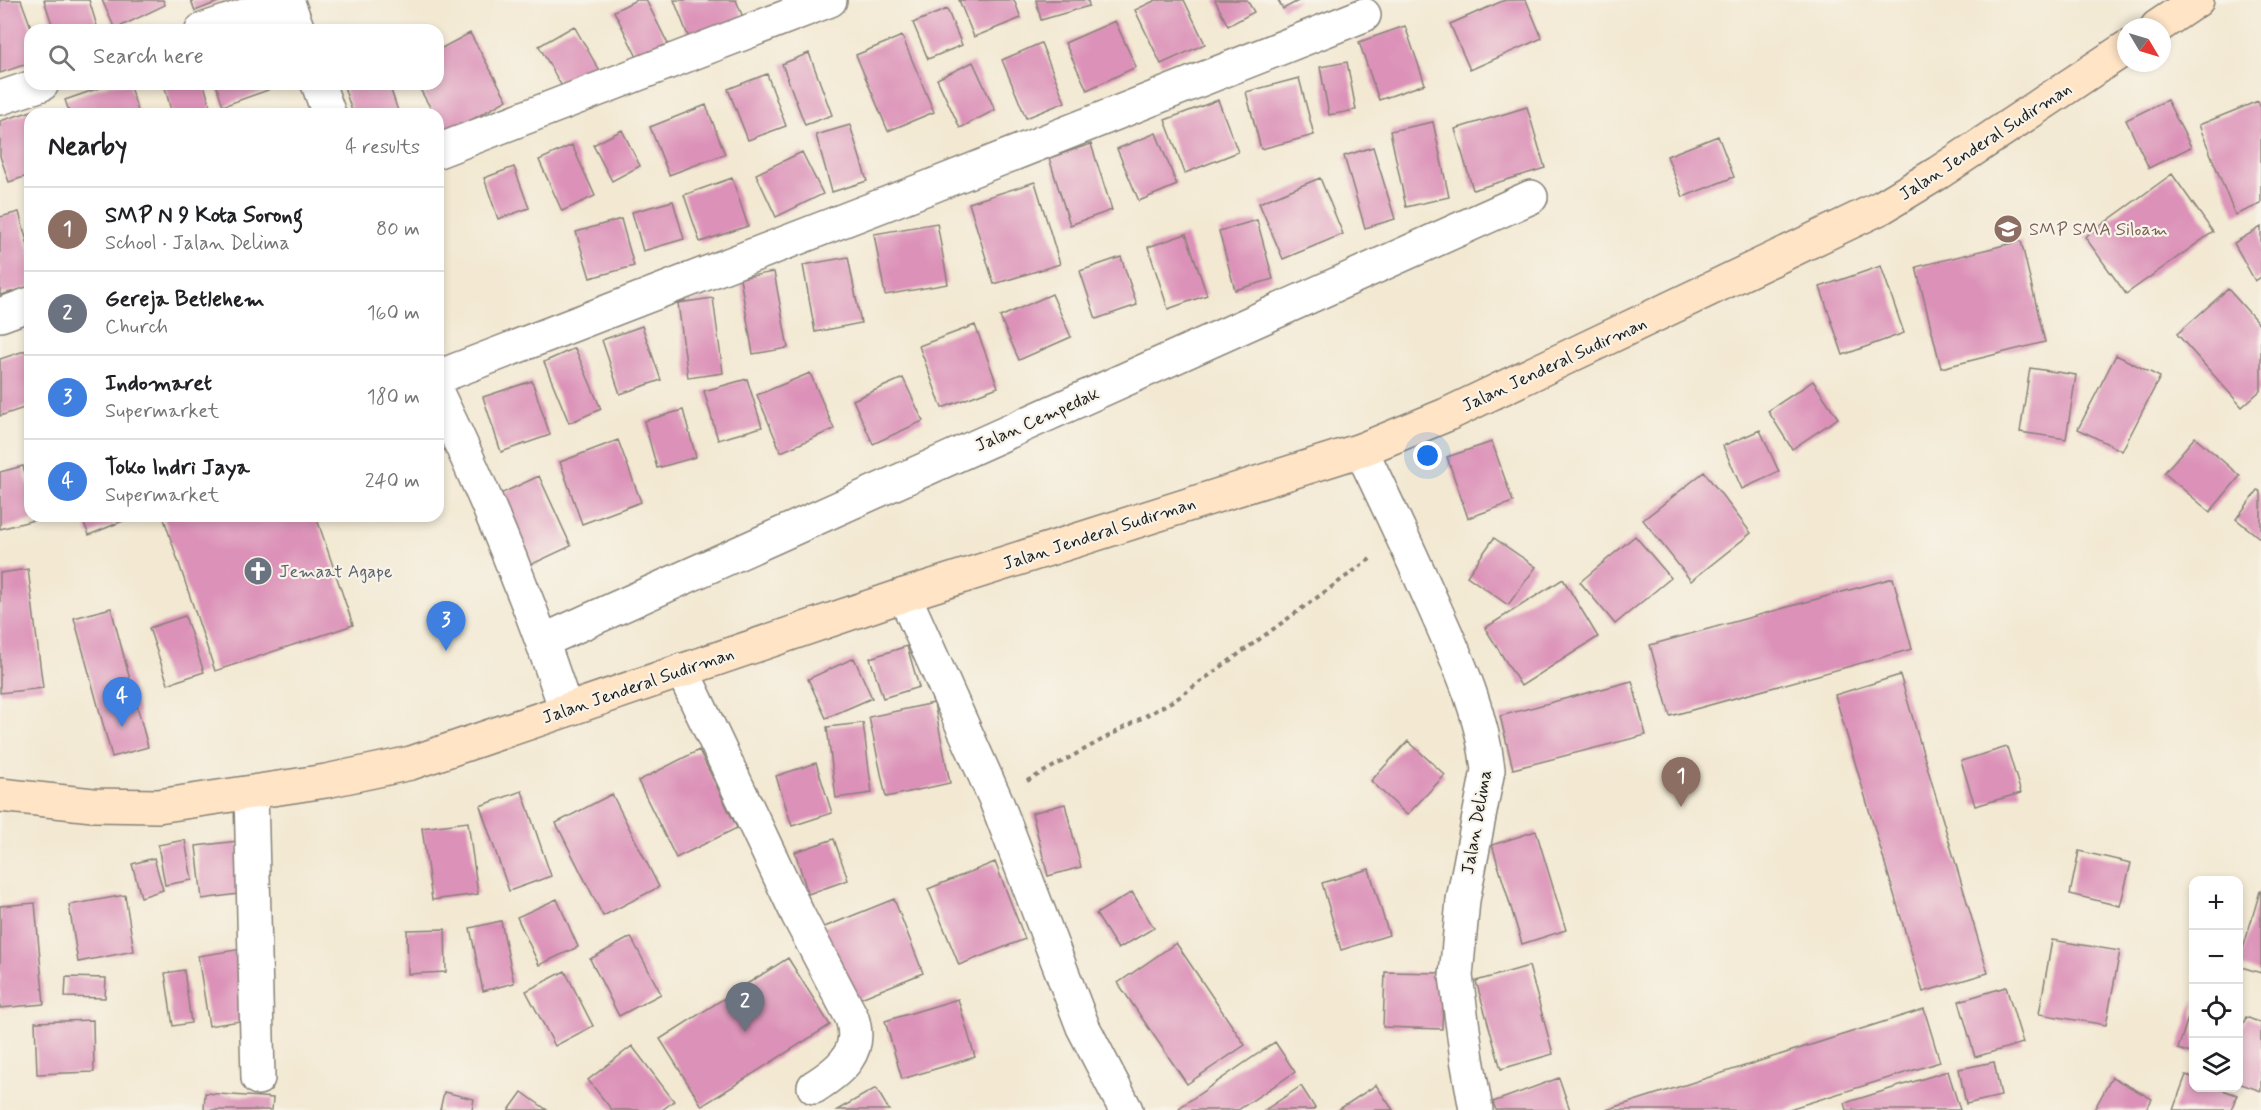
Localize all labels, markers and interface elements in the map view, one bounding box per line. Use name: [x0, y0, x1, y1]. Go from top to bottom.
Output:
north arrow: [2117, 18, 2171, 72]
search box: [24, 24, 444, 90]
icon: search: [45, 41, 78, 74]
text: Search here: [93, 43, 204, 71]
street label: Jalan Jenderal Sudirman: [1895, 77, 2076, 207]
text: Nearby: [48, 130, 127, 164]
text: 4 results: [345, 134, 420, 161]
text: SMP N 9 Kota Sorong: [105, 202, 303, 230]
school or university icon: SMP SMA Siloam: [1992, 213, 2024, 245]
text: 1: [63, 216, 72, 243]
text: 80 m: [376, 216, 420, 243]
place label: SMP SMA Siloam: [2029, 218, 2168, 242]
text: School · Jalan Delima: [105, 230, 290, 257]
text: Gereja Betlehem: [105, 286, 265, 314]
text: 2: [63, 300, 72, 327]
text: 160 m: [367, 300, 420, 327]
street label: Jalan Jenderal Sudirman: [1458, 312, 1651, 418]
text: Church: [105, 314, 168, 341]
text: Indomaret: [105, 370, 212, 398]
street label: Jalan Cempedak: [972, 382, 1103, 458]
text: 3: [63, 384, 72, 411]
text: 180 m: [367, 384, 420, 411]
text: Supermarket: [105, 398, 219, 425]
your location: [1413, 441, 1442, 470]
text: Toko Indri Jaya: [105, 454, 250, 482]
text: 4: [62, 468, 73, 495]
text: 240 m: [365, 468, 420, 495]
text: Supermarket: [105, 482, 219, 509]
street label: Jalan Jenderal Sudirman: [1000, 491, 1199, 576]
church icon: Jemaat Agape: [242, 555, 274, 587]
place label: Jemaat Agape: [279, 560, 392, 584]
pin: 3: [426, 602, 466, 651]
street label: Jalan Jenderal Sudirman: [539, 642, 737, 730]
pin: 4: [102, 678, 142, 727]
pin: 1: [1662, 758, 1700, 807]
street label: Jalan Delima: [1456, 768, 1498, 876]
map controls: [2189, 876, 2243, 1092]
button: +: [2189, 876, 2243, 930]
button: −: [2189, 930, 2243, 984]
pin: 2: [726, 982, 764, 1032]
button: locate: [2189, 984, 2243, 1038]
button: layers: [2189, 1038, 2243, 1092]

